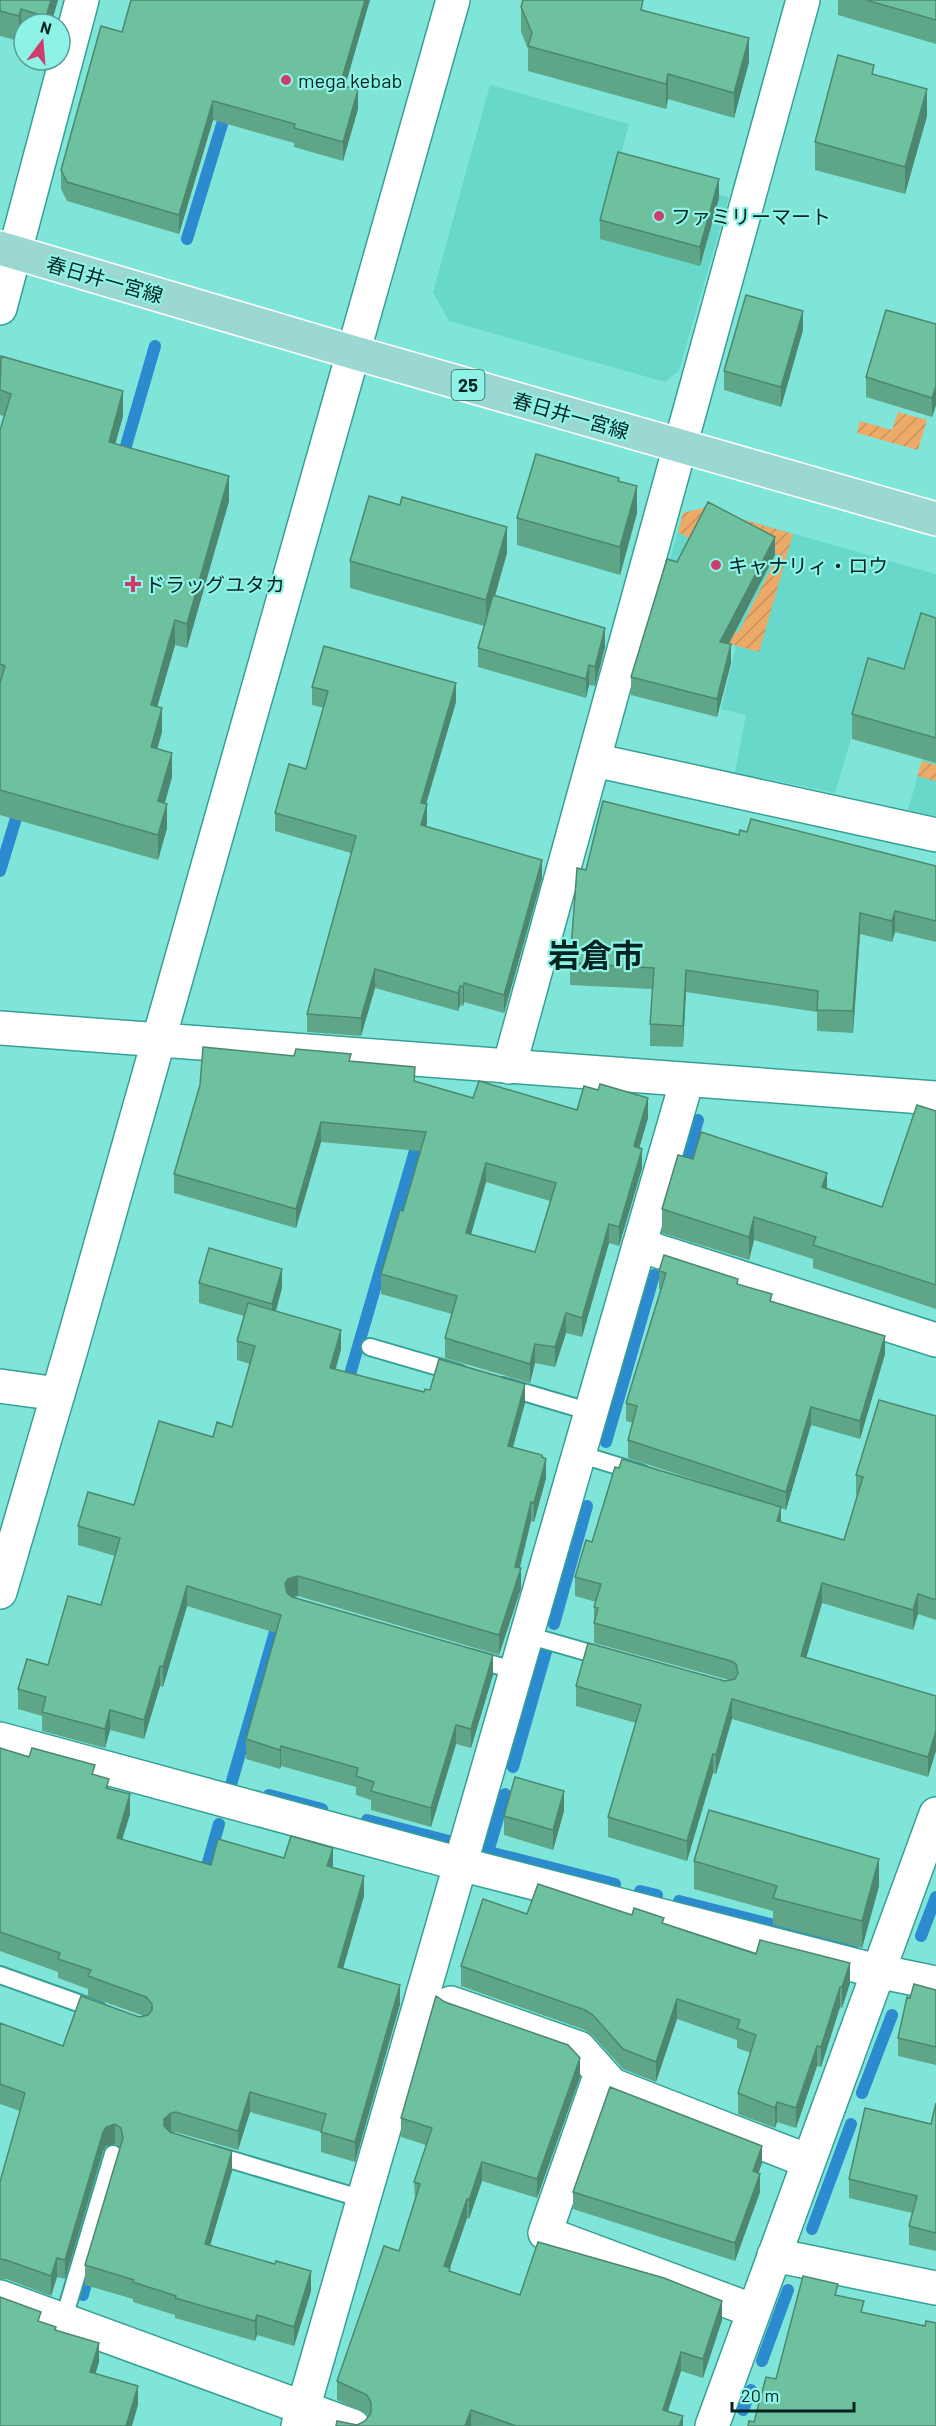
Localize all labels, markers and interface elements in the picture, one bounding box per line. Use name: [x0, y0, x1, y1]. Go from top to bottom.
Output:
north arrow: [12, 12, 72, 72]
text: N: [39, 17, 54, 38]
place label: mega kebab: [298, 68, 402, 92]
marker: mega kebab: [279, 73, 293, 87]
place label: ファミリーマート: [671, 204, 831, 228]
marker: ファミリーマート: [652, 209, 666, 223]
street label: 春日井一宮線: [44, 251, 166, 307]
road number: 25: [452, 370, 484, 400]
street label: 春日井一宮線: [510, 387, 632, 443]
place label: キャナリィ・ロウ: [728, 553, 888, 577]
marker: キャナリィ・ロウ: [709, 558, 723, 572]
place label: ドラッグユタカ: [145, 572, 285, 596]
marker: ドラッグユタカ: [126, 577, 140, 591]
district label: 岩倉市: [548, 935, 644, 973]
scale bar: [732, 2375, 854, 2413]
text: 20 m: [741, 2384, 779, 2406]

